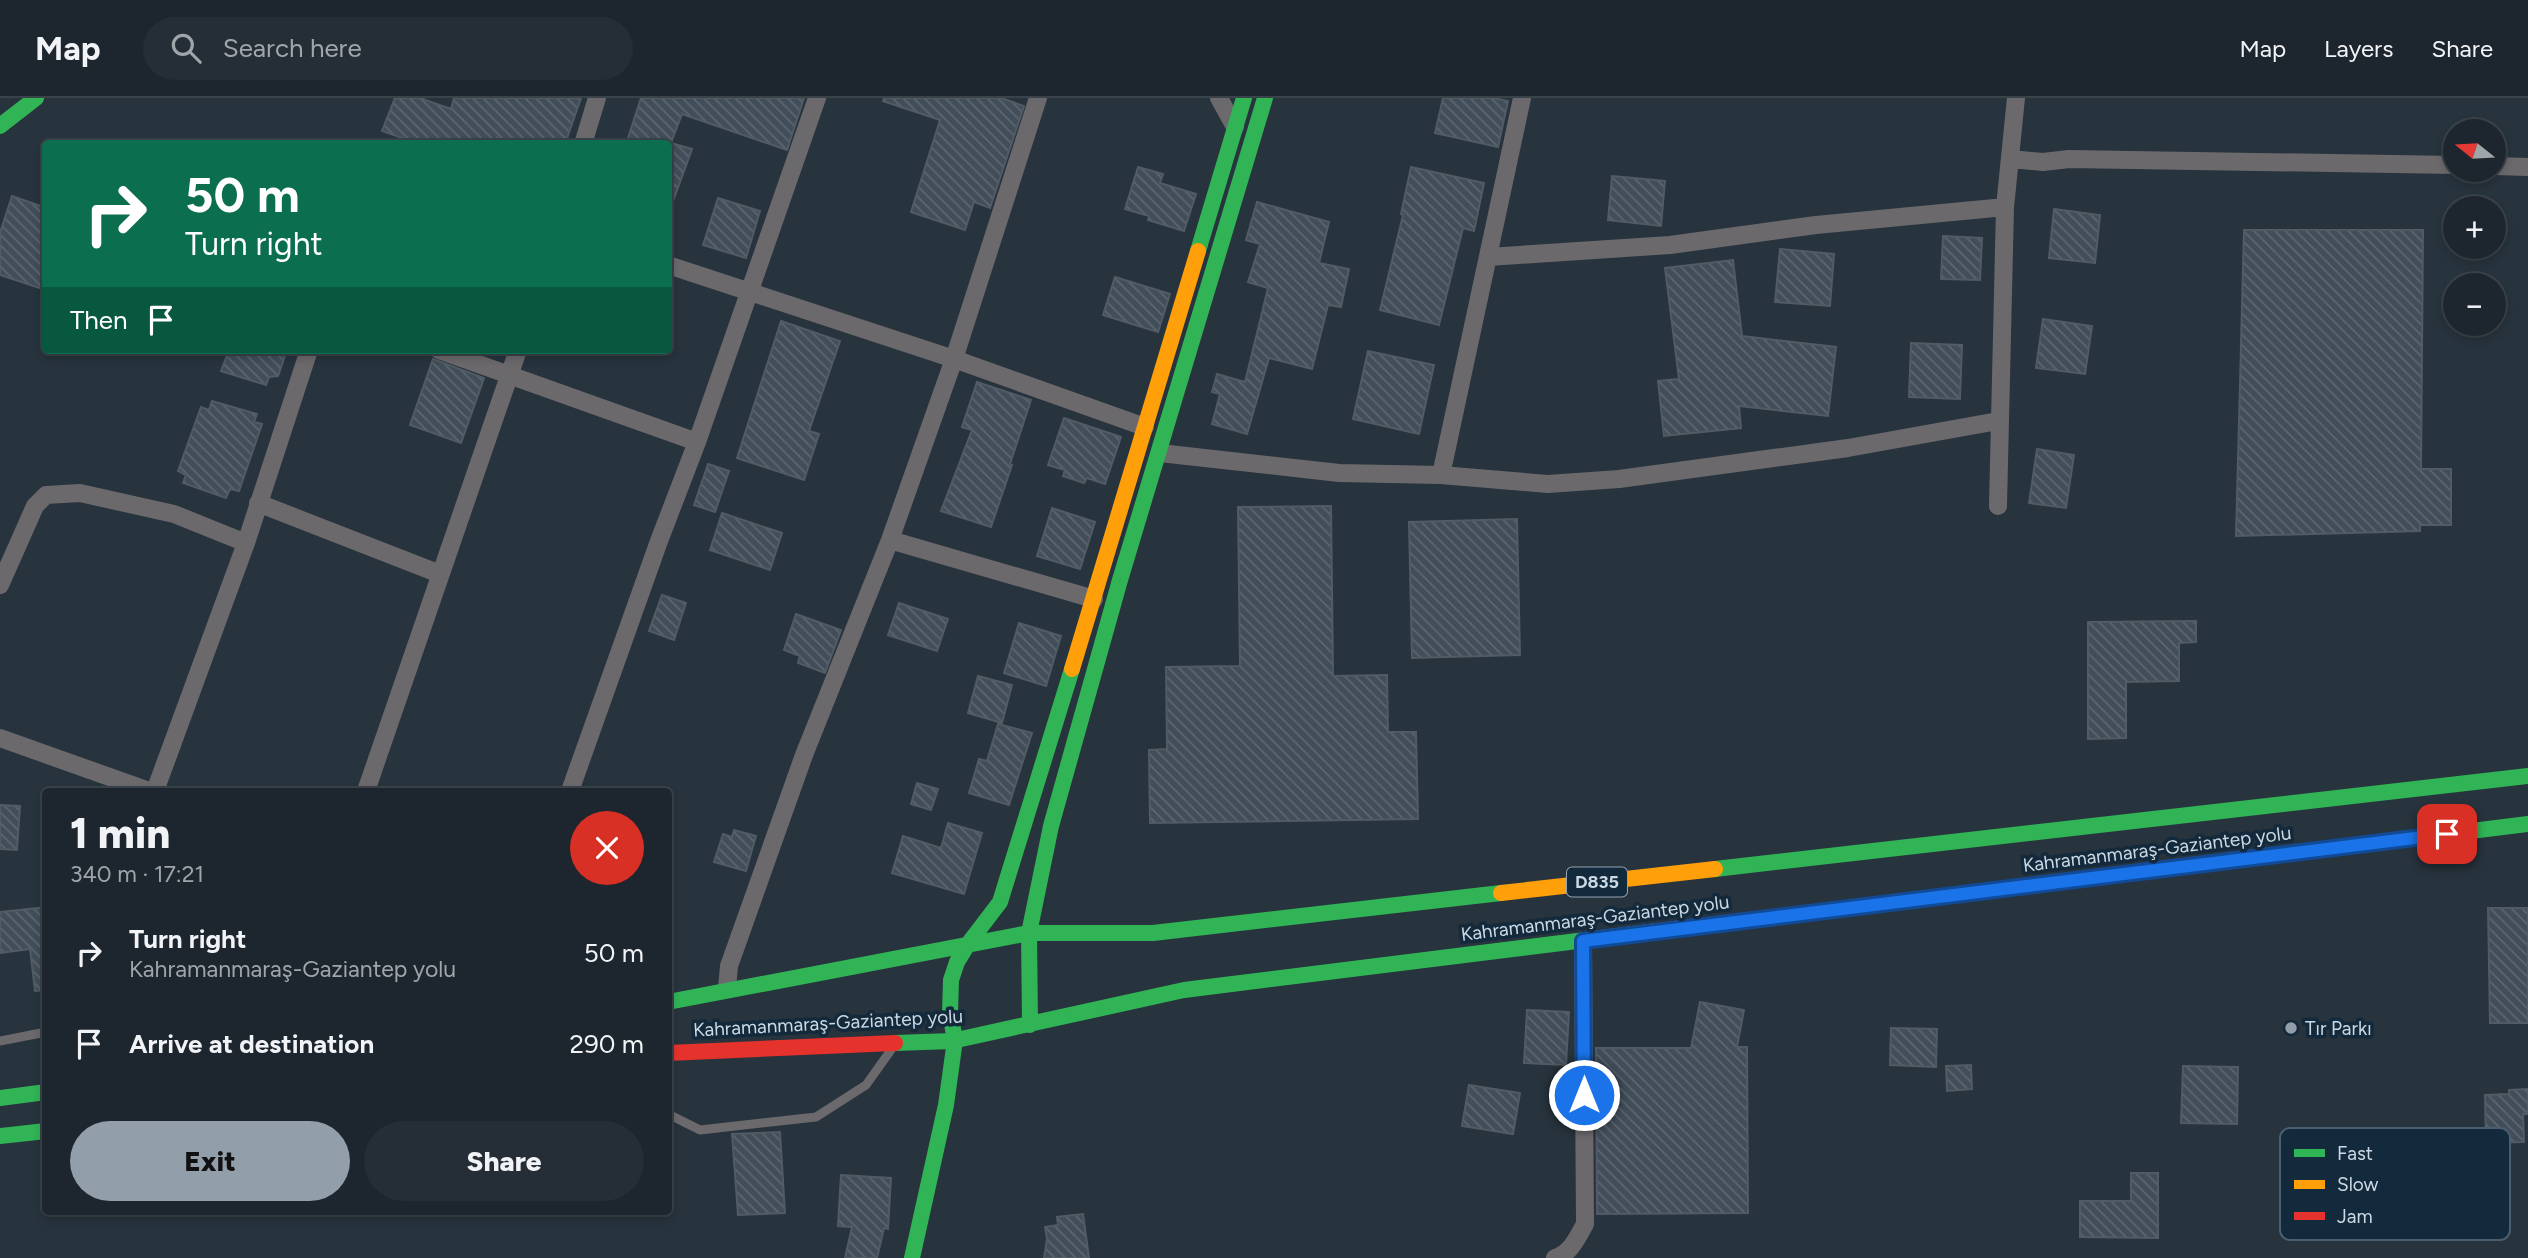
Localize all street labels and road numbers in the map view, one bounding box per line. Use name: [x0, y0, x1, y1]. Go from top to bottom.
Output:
street label: Kahramanmaraş-Gaziantep yolu: [2021, 821, 2293, 877]
road number: D835: [1567, 868, 1627, 896]
street label: Kahramanmaraş-Gaziantep yolu: [1459, 890, 1731, 946]
street label: Kahramanmaraş-Gaziantep yolu: [692, 1004, 964, 1042]

